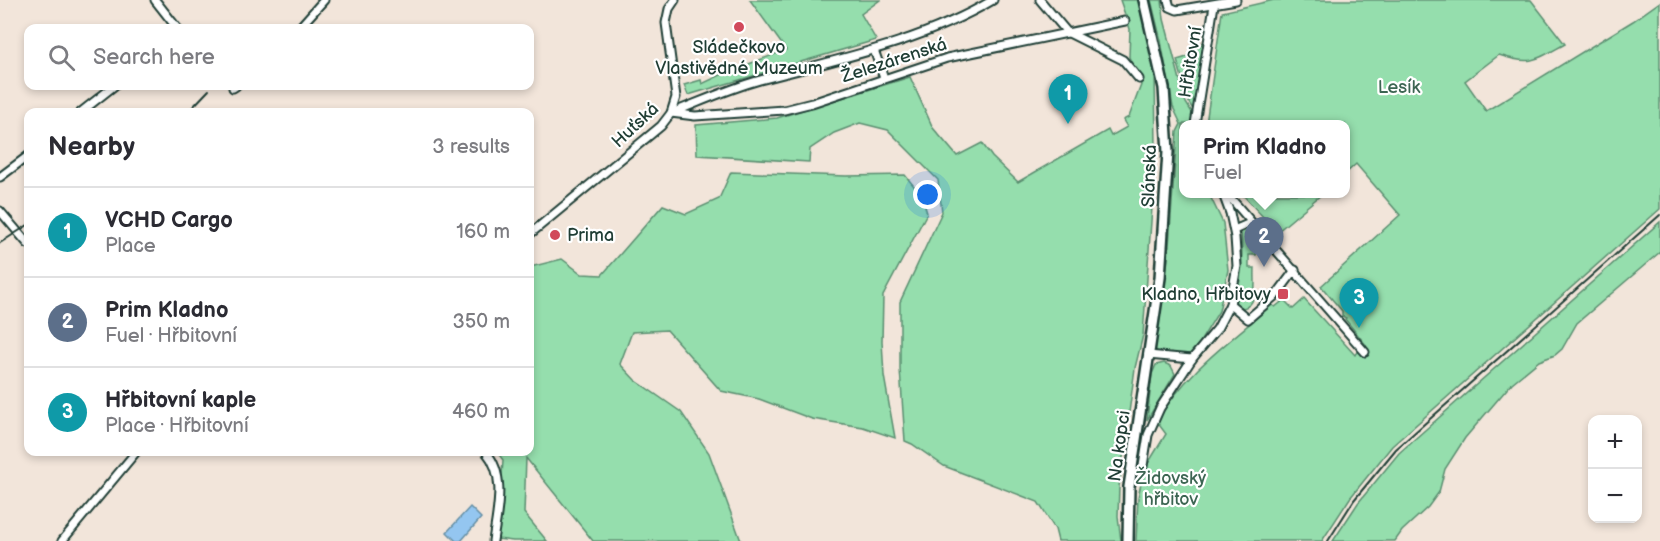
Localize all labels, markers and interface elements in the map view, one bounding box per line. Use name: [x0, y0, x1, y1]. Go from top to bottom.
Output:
marker: Sládečkovo Vlastivědné Muzeum: [732, 20, 746, 34]
search box: [24, 24, 534, 90]
street label: Hřbitovní: [1174, 24, 1207, 99]
street label: Železárenská: [837, 32, 949, 88]
place label: Sládečkovo Vlastivědné Muzeum: [655, 37, 823, 79]
icon: search: [45, 41, 78, 74]
text: Search here: [93, 44, 215, 71]
pin: 1: [1048, 74, 1088, 124]
park label: Lesík: [1378, 77, 1420, 98]
street label: Huťská: [608, 98, 663, 152]
popup: [1179, 120, 1350, 198]
text: Nearby: [48, 132, 135, 163]
text: Prim Kladno: [1203, 134, 1326, 161]
text: 3 results: [432, 135, 510, 159]
street label: Slánská: [1138, 144, 1161, 208]
text: Fuel: [1203, 161, 1242, 185]
your location: [913, 180, 942, 209]
text: VCHD Cargo: [105, 207, 233, 234]
pin: 2: [1244, 218, 1284, 267]
text: 1: [63, 220, 72, 244]
text: 160 m: [456, 220, 510, 244]
place label: Prima: [567, 225, 614, 246]
marker: Prima: [548, 228, 562, 242]
text: Place: [105, 234, 156, 258]
pin: 3: [1340, 278, 1378, 328]
place label: Kladno, Hřbitovy: [1141, 284, 1272, 305]
marker: Kladno, Hřbitovy: [1276, 287, 1290, 301]
text: Prim Kladno: [105, 297, 228, 324]
text: 2: [62, 310, 73, 334]
text: 350 m: [453, 310, 510, 334]
text: Fuel · Hřbitovní: [105, 324, 237, 348]
text: Hřbitovní kaple: [105, 387, 256, 414]
text: 3: [62, 400, 73, 424]
text: 460 m: [452, 400, 510, 424]
street label: Na kopci: [1104, 409, 1135, 483]
text: Place · Hřbitovní: [105, 414, 249, 438]
map controls: [1588, 415, 1642, 523]
button: +: [1588, 415, 1642, 469]
park label: Židovský hřbitov: [1135, 466, 1207, 510]
button: −: [1588, 469, 1642, 523]

